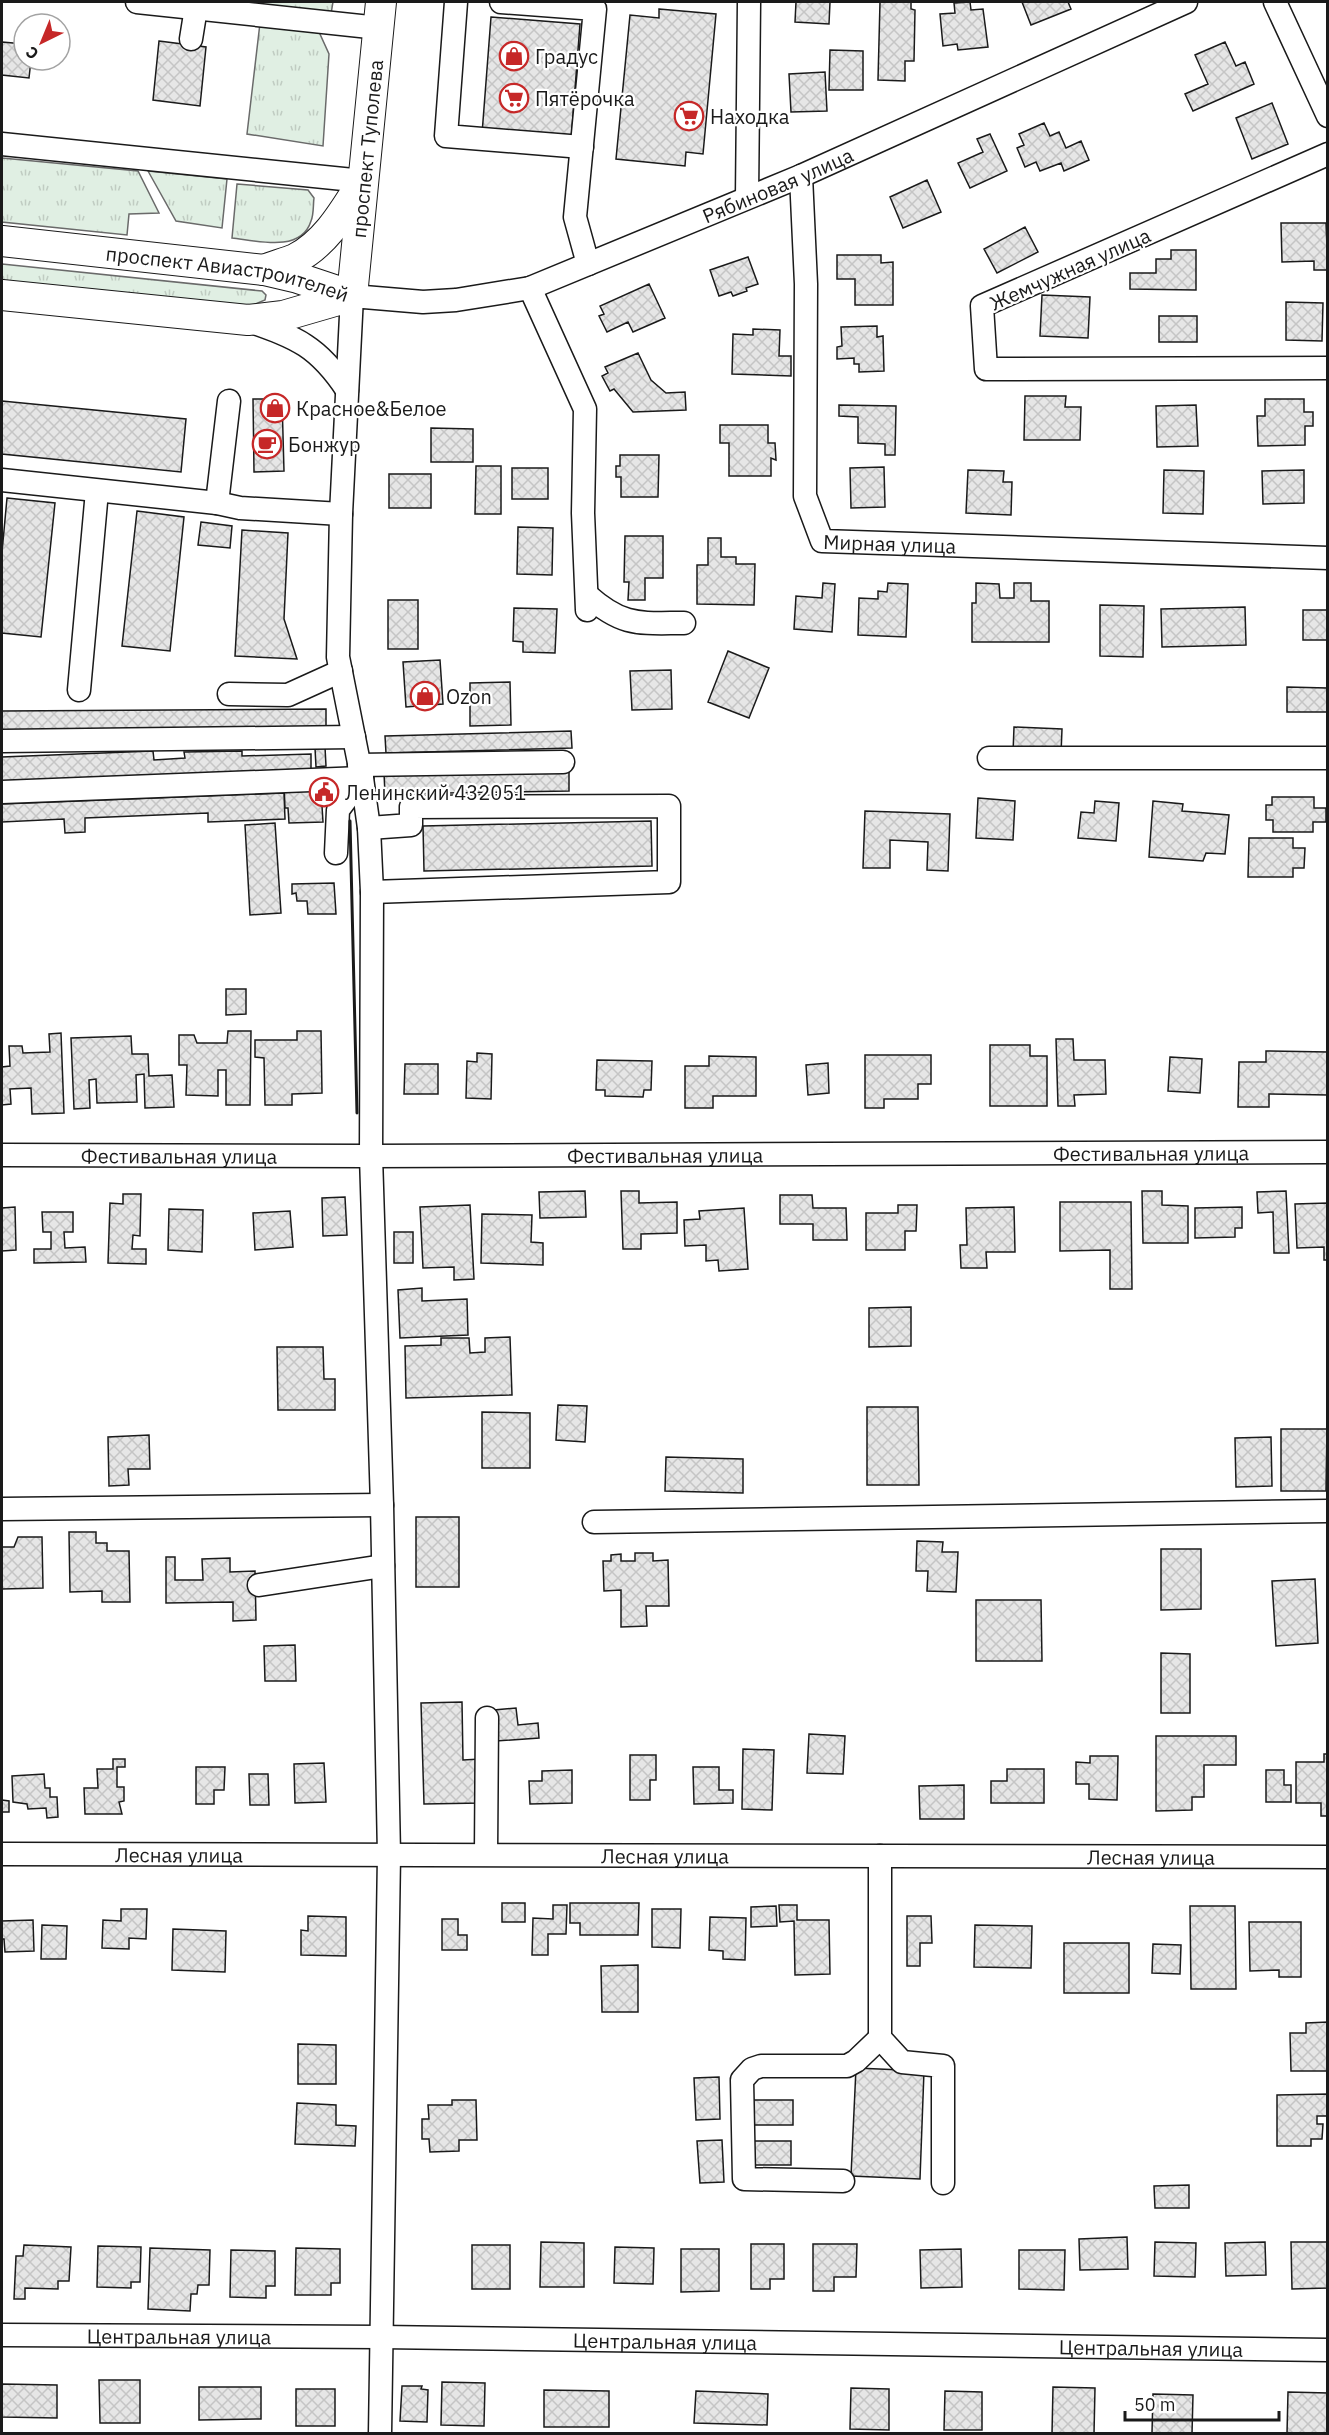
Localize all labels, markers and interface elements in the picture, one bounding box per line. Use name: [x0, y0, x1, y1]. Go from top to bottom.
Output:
north arrow: [12, 12, 72, 72]
shop icon: Градус: [498, 40, 530, 72]
text: С: [21, 42, 42, 64]
place label: Градус: [535, 43, 598, 70]
street label: проспект Туполева: [344, 58, 389, 239]
supermarket icon: Пятёрочка: [498, 82, 530, 114]
place label: Пятёрочка: [535, 85, 635, 112]
supermarket icon: Находка: [673, 100, 705, 132]
place label: Находка: [710, 103, 790, 130]
street label: Рябиновая улица: [698, 141, 858, 229]
street label: Жемчужная улица: [985, 221, 1155, 317]
street label: проспект Авиастроителей: [104, 239, 352, 308]
shop icon: Красное&Белое: [259, 392, 291, 424]
place label: Красное&Белое: [296, 395, 447, 422]
cafe icon: Бонжур: [251, 428, 283, 460]
place label: Бонжур: [288, 431, 361, 458]
street label: Мирная улица: [823, 528, 957, 559]
shop icon: Ozon: [409, 680, 441, 712]
place label: Ozon: [446, 683, 492, 710]
public building icon: Ленинский 432051: [308, 776, 340, 808]
place label: Ленинский 432051: [345, 779, 526, 806]
street label: Фестивальная улица: [1053, 1139, 1249, 1167]
street label: Фестивальная улица: [567, 1141, 763, 1169]
street label: Фестивальная улица: [81, 1142, 277, 1169]
street label: Лесная улица: [115, 1841, 243, 1868]
street label: Лесная улица: [601, 1842, 729, 1869]
street label: Лесная улица: [1087, 1843, 1215, 1870]
street label: Центральная улица: [87, 2322, 272, 2350]
street label: Центральная улица: [573, 2326, 758, 2356]
street label: Центральная улица: [1059, 2333, 1244, 2362]
scale bar: [1125, 2384, 1280, 2422]
text: 50 m: [1134, 2393, 1176, 2416]

